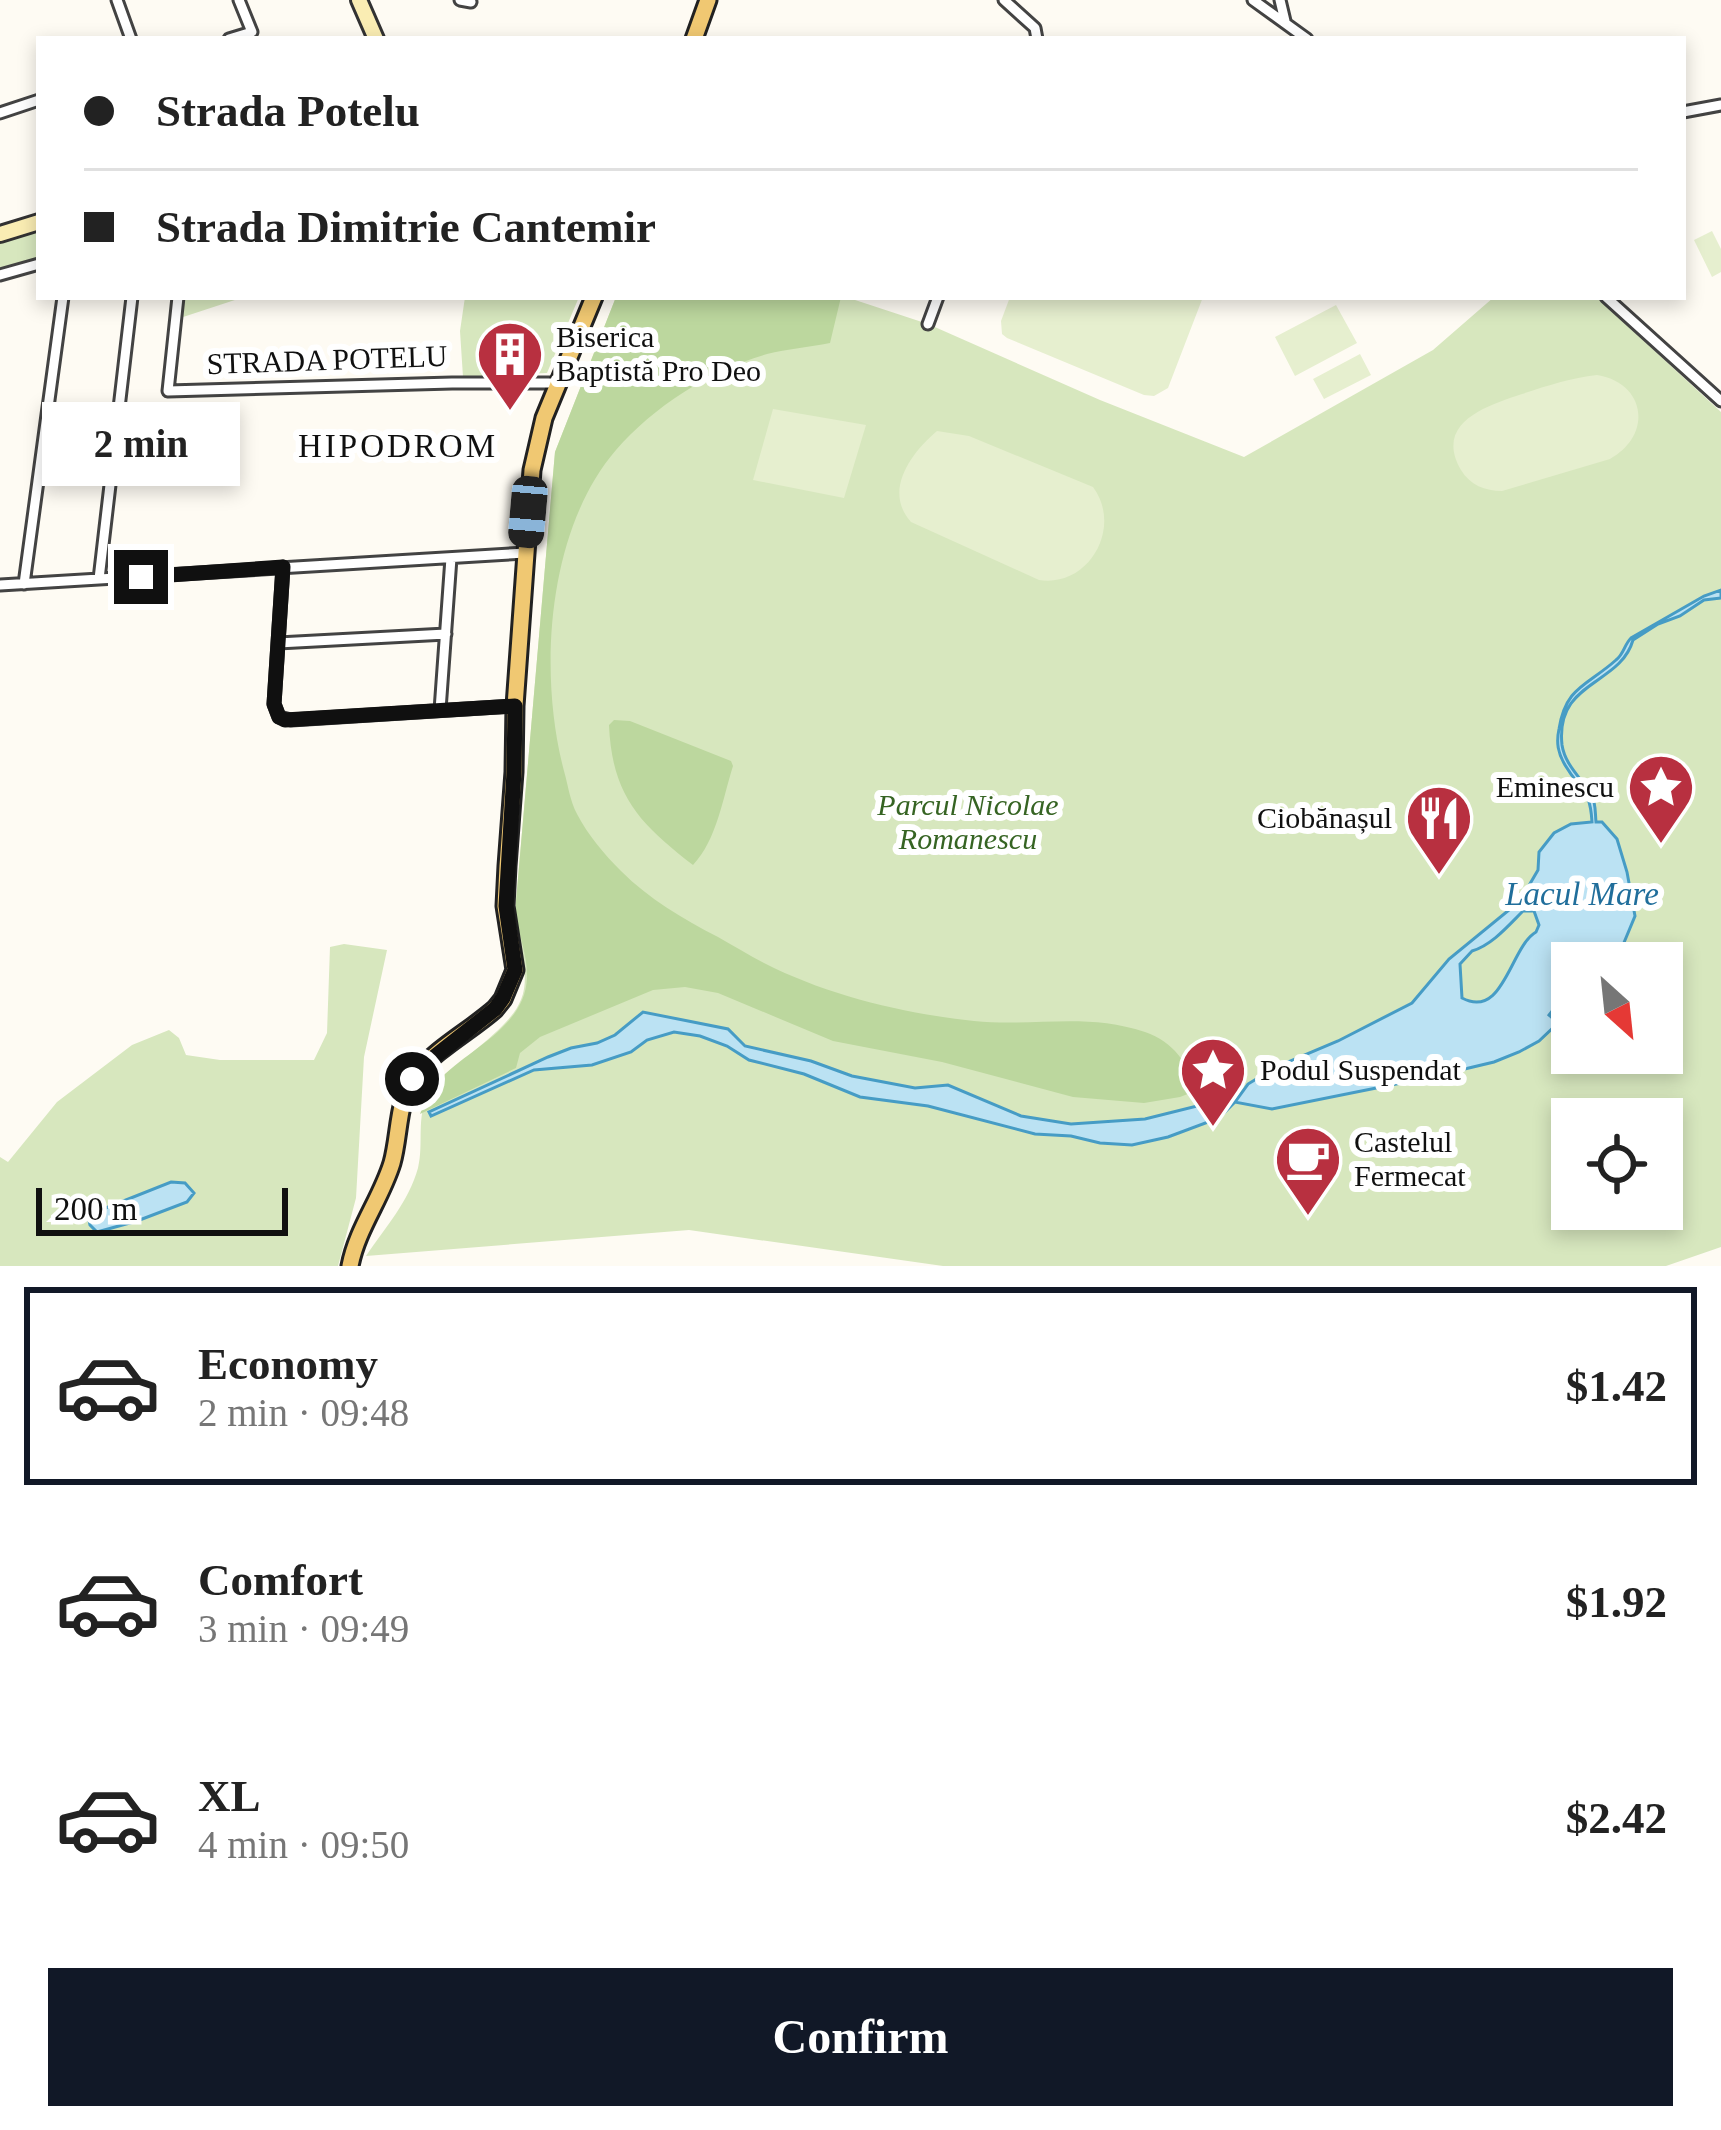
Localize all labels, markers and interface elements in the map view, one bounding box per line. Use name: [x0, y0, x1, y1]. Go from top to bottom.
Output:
text: Strada Potelu: [156, 86, 420, 136]
text: Strada Dimitrie Cantemir: [156, 202, 656, 252]
building icon: Biserica Baptistă Pro Deo: [475, 319, 545, 413]
place label: Biserica Baptistă Pro Deo: [556, 320, 761, 387]
street label: STRADA POTELU: [206, 339, 448, 380]
callout: 2 min: [42, 403, 240, 487]
text: 2 min: [94, 422, 188, 465]
district label: HIPODROM: [298, 428, 498, 464]
car: [507, 475, 549, 549]
route end: [114, 550, 168, 604]
place icon: Eminescu: [1626, 752, 1696, 846]
place label: Eminescu: [1496, 770, 1614, 803]
restaurant icon: Ciobănașul: [1404, 783, 1474, 877]
park label: Parcul Nicolae Romanescu: [876, 788, 1059, 855]
place label: Ciobănașul: [1257, 801, 1392, 834]
water label: Lacul Mare: [1504, 876, 1659, 912]
north arrow: [1551, 942, 1683, 1074]
map controls: [1551, 942, 1683, 1230]
place icon: Podul Suspendat: [1178, 1035, 1248, 1129]
route start: [385, 1052, 439, 1106]
place label: Podul Suspendat: [1260, 1053, 1462, 1086]
button: locate: [1551, 1098, 1683, 1230]
cafe icon: Castelul Fermecat: [1273, 1124, 1343, 1218]
place label: Castelul Fermecat: [1354, 1125, 1466, 1192]
scale bar: [36, 1182, 288, 1235]
text: 200 m: [54, 1191, 137, 1227]
icon: car: [54, 1332, 162, 1440]
text: Economy: [198, 1339, 378, 1389]
text: $1.42: [1566, 1361, 1667, 1411]
text: 2 min · 09:48: [198, 1391, 409, 1434]
icon: car: [54, 1548, 162, 1656]
text: Comfort: [198, 1555, 363, 1605]
text: $1.92: [1566, 1577, 1667, 1627]
text: 3 min · 09:49: [198, 1607, 409, 1650]
icon: car: [54, 1764, 162, 1872]
text: XL: [198, 1771, 261, 1821]
text: $2.42: [1566, 1793, 1667, 1843]
text: 4 min · 09:50: [198, 1823, 409, 1866]
button: Confirm: [48, 1968, 1673, 2106]

